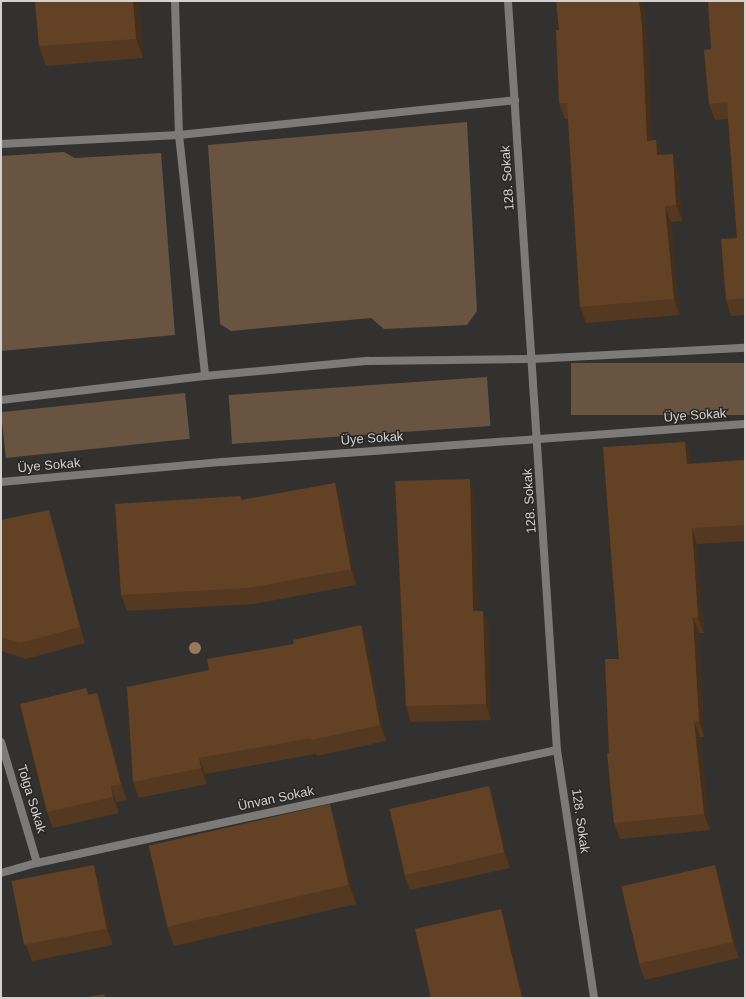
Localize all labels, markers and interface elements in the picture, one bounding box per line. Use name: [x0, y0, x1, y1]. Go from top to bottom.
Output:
street label: 128. Sokak: [498, 145, 518, 211]
street label: Üye Sokak: [663, 406, 727, 426]
street label: Üye Sokak: [340, 429, 404, 449]
street label: Üye Sokak: [17, 455, 81, 477]
street label: 128. Sokak: [520, 468, 540, 534]
street label: Tolga Sokak: [13, 763, 49, 835]
street label: Ünvan Sokak: [237, 783, 315, 815]
street label: 128. Sokak: [568, 788, 592, 854]

